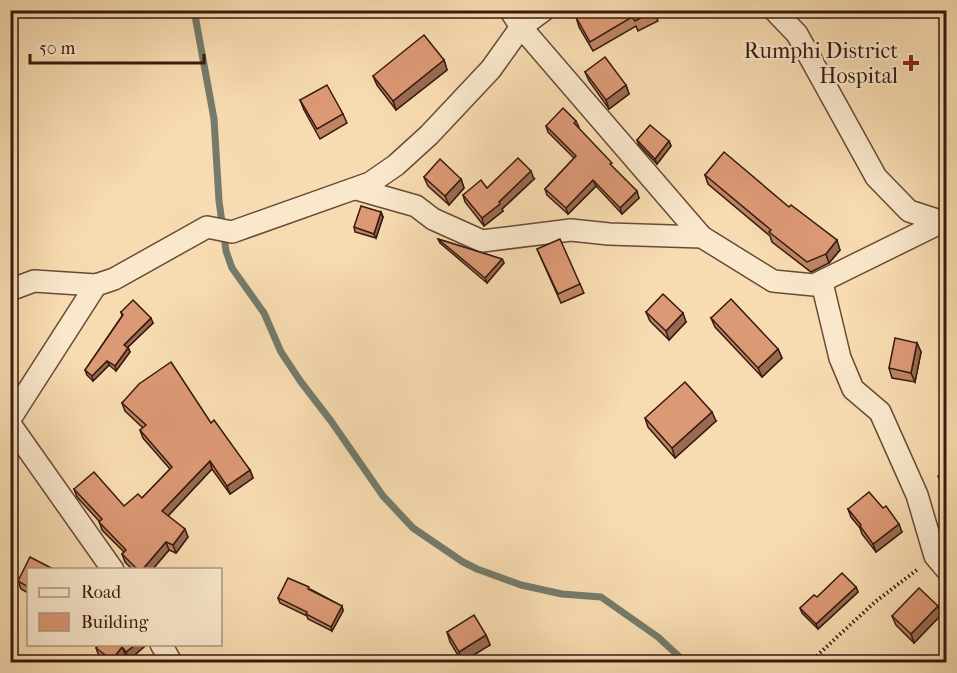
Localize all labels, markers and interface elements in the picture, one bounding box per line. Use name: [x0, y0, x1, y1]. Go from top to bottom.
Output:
scale bar: [30, 27, 204, 65]
text: 50 m: [39, 38, 76, 59]
place label: Rumphi District Hospital: [744, 38, 898, 89]
marker: Rumphi District Hospital: [902, 54, 920, 72]
legend: [27, 568, 222, 646]
text: Road: [81, 582, 121, 603]
text: Building: [81, 612, 149, 633]

